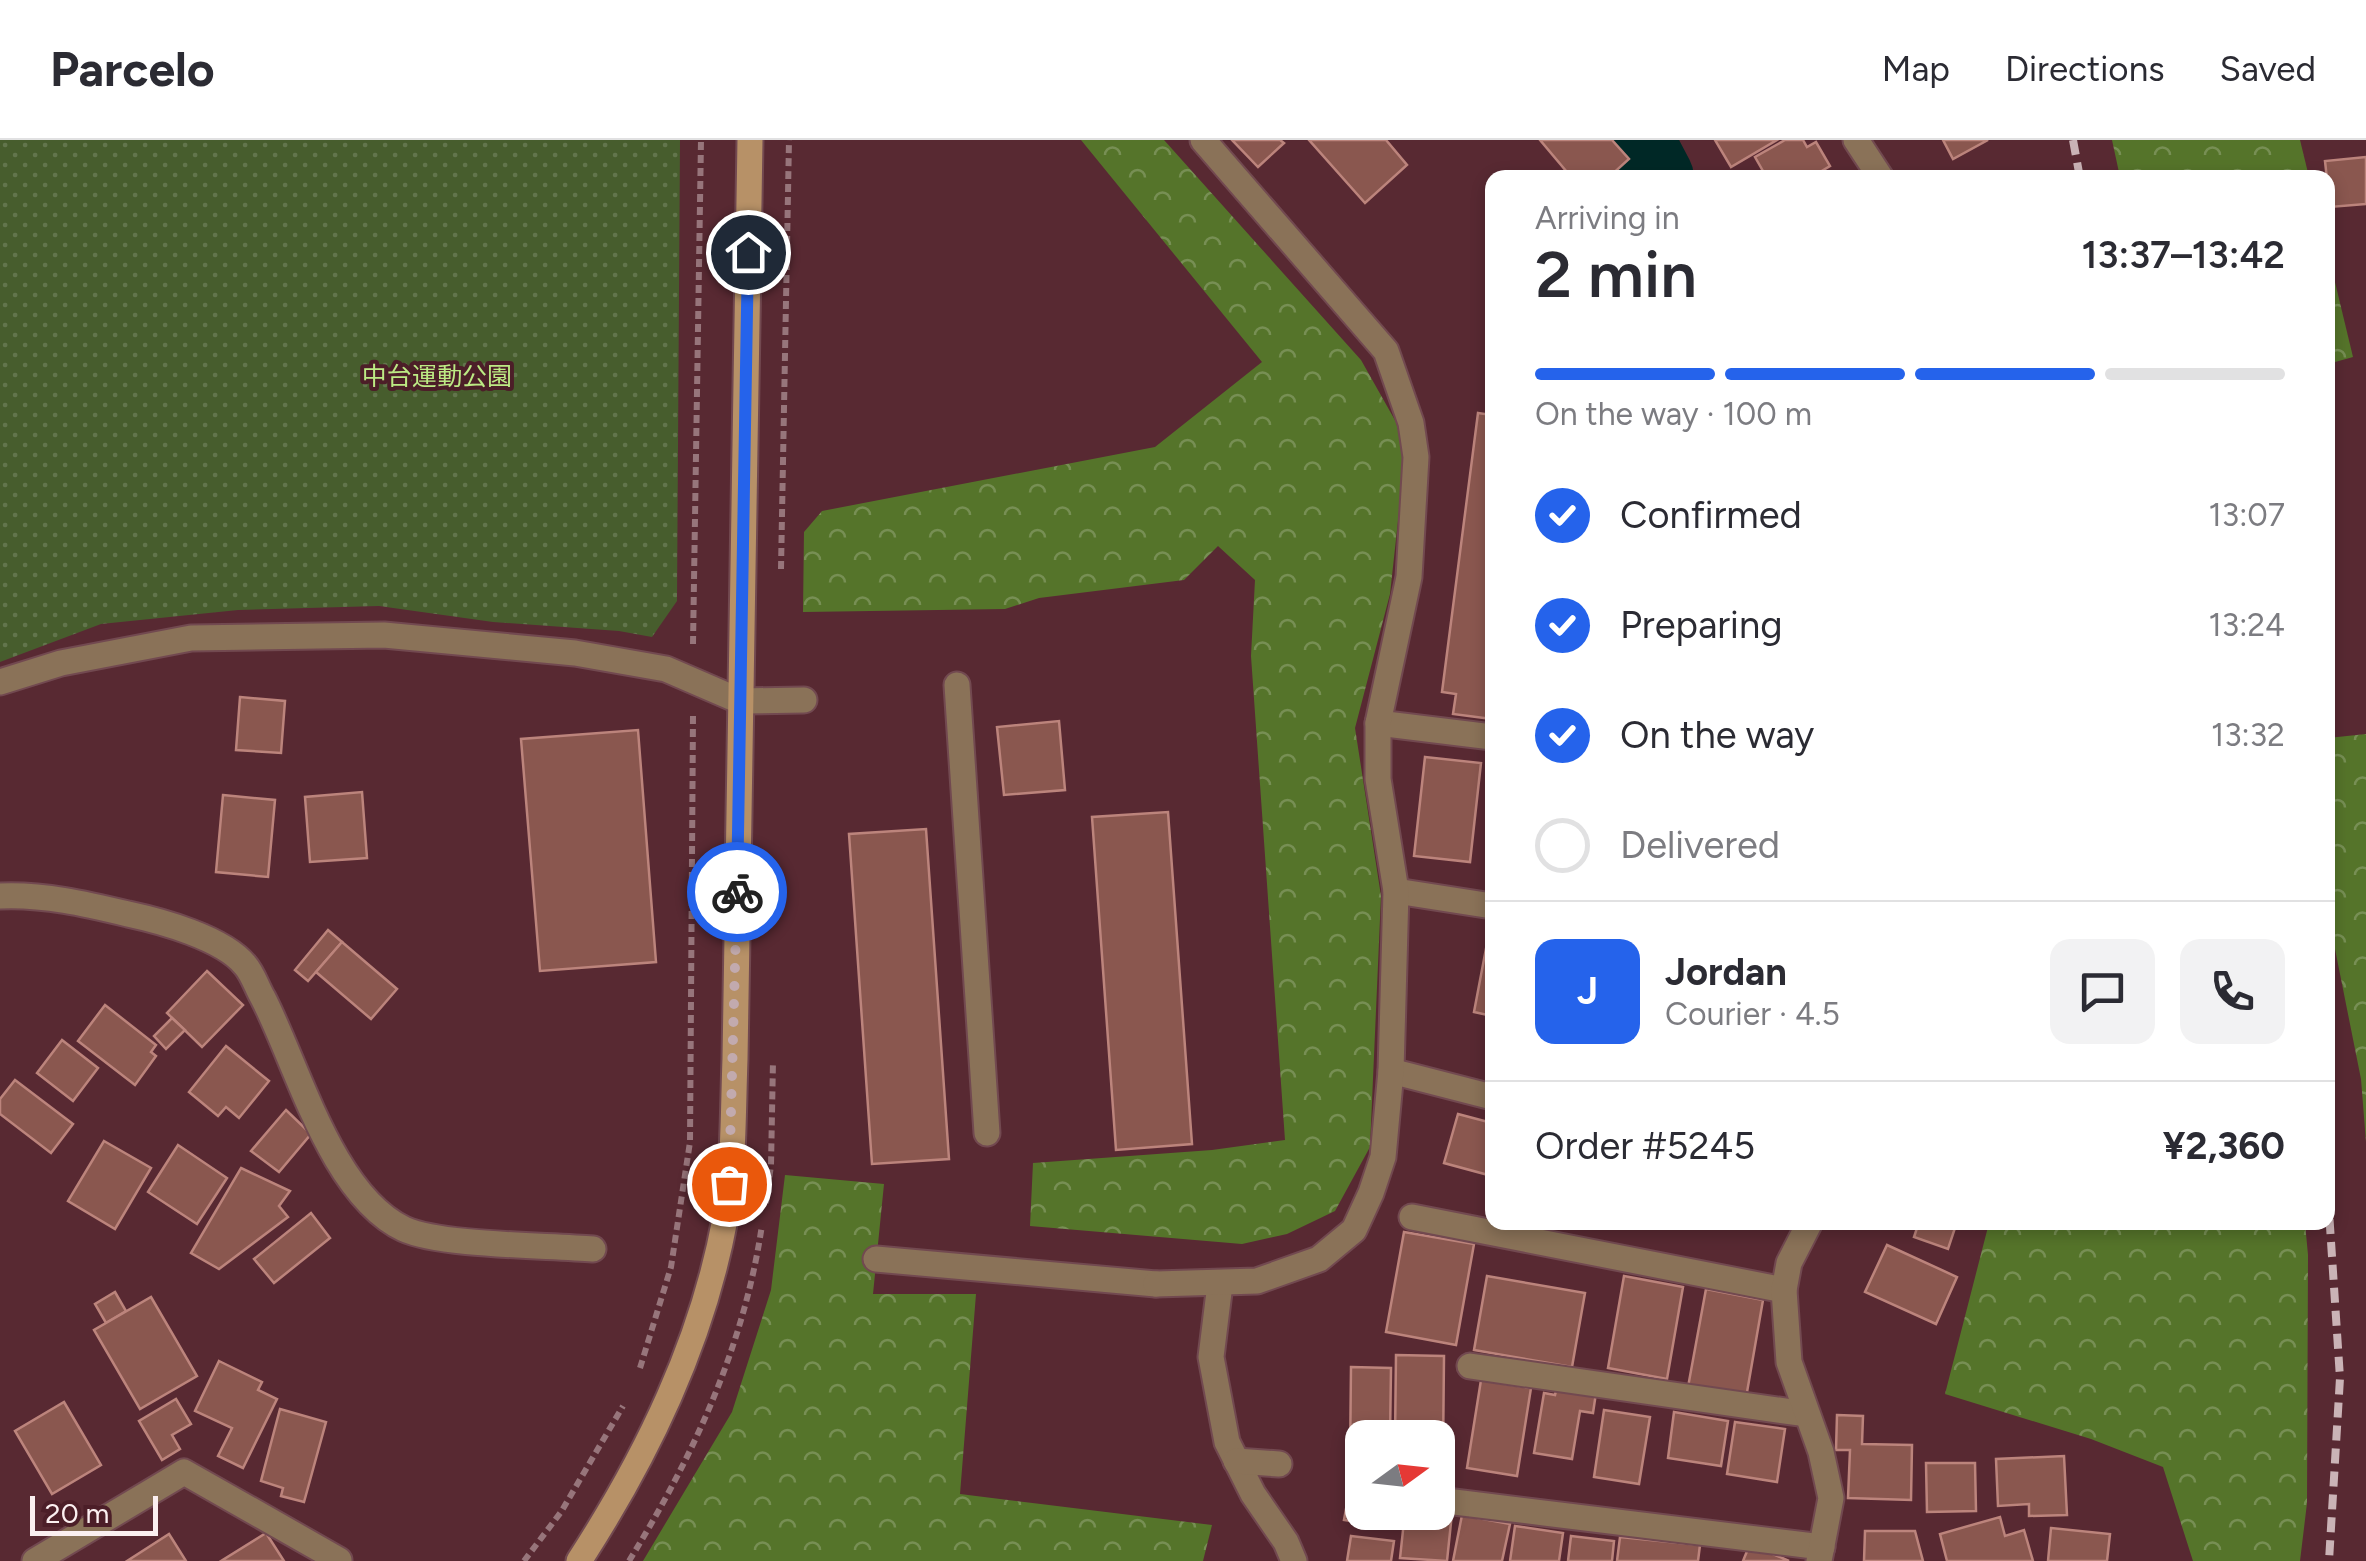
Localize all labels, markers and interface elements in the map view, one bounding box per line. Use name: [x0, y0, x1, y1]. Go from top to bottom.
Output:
text: Parcelo: [50, 40, 215, 98]
text: Map: [1882, 48, 1950, 90]
text: Directions: [2005, 48, 2165, 90]
text: Saved: [2220, 48, 2316, 90]
text: Arriving in: [1535, 199, 1680, 237]
pin: [706, 210, 791, 295]
icon: home: [721, 225, 776, 280]
text: 13:37–13:42: [2082, 232, 2285, 278]
text: 2 min: [1535, 235, 1697, 313]
park label: 中台運動公園: [362, 361, 512, 391]
text: On the way · 100 m: [1535, 395, 1812, 433]
icon: check: [1535, 488, 1590, 543]
text: Confirmed: [1620, 492, 1802, 538]
text: 13:07: [2209, 496, 2285, 534]
icon: check: [1535, 598, 1590, 653]
text: Preparing: [1620, 602, 1782, 648]
text: 13:24: [2209, 606, 2285, 644]
icon: check: [1535, 708, 1590, 763]
text: On the way: [1620, 712, 1814, 758]
text: 13:32: [2211, 716, 2285, 754]
text: Delivered: [1620, 822, 1780, 868]
courier: [687, 842, 787, 942]
icon: bike: [710, 865, 765, 920]
button: chat: [2050, 939, 2155, 1044]
button: phone: [2180, 939, 2285, 1044]
text: Jordan: [1665, 949, 1787, 995]
text: J: [1577, 968, 1598, 1014]
text: Courier · 4.5: [1665, 995, 1840, 1033]
text: Order #5245: [1535, 1123, 1755, 1169]
text: ¥2,360: [2163, 1123, 2285, 1169]
pin: [687, 1142, 772, 1227]
icon: bag: [702, 1157, 757, 1212]
north arrow: [1345, 1420, 1455, 1530]
map controls: [1345, 1420, 1455, 1530]
scale bar: [30, 1491, 158, 1536]
text: 20 m: [45, 1496, 109, 1530]

